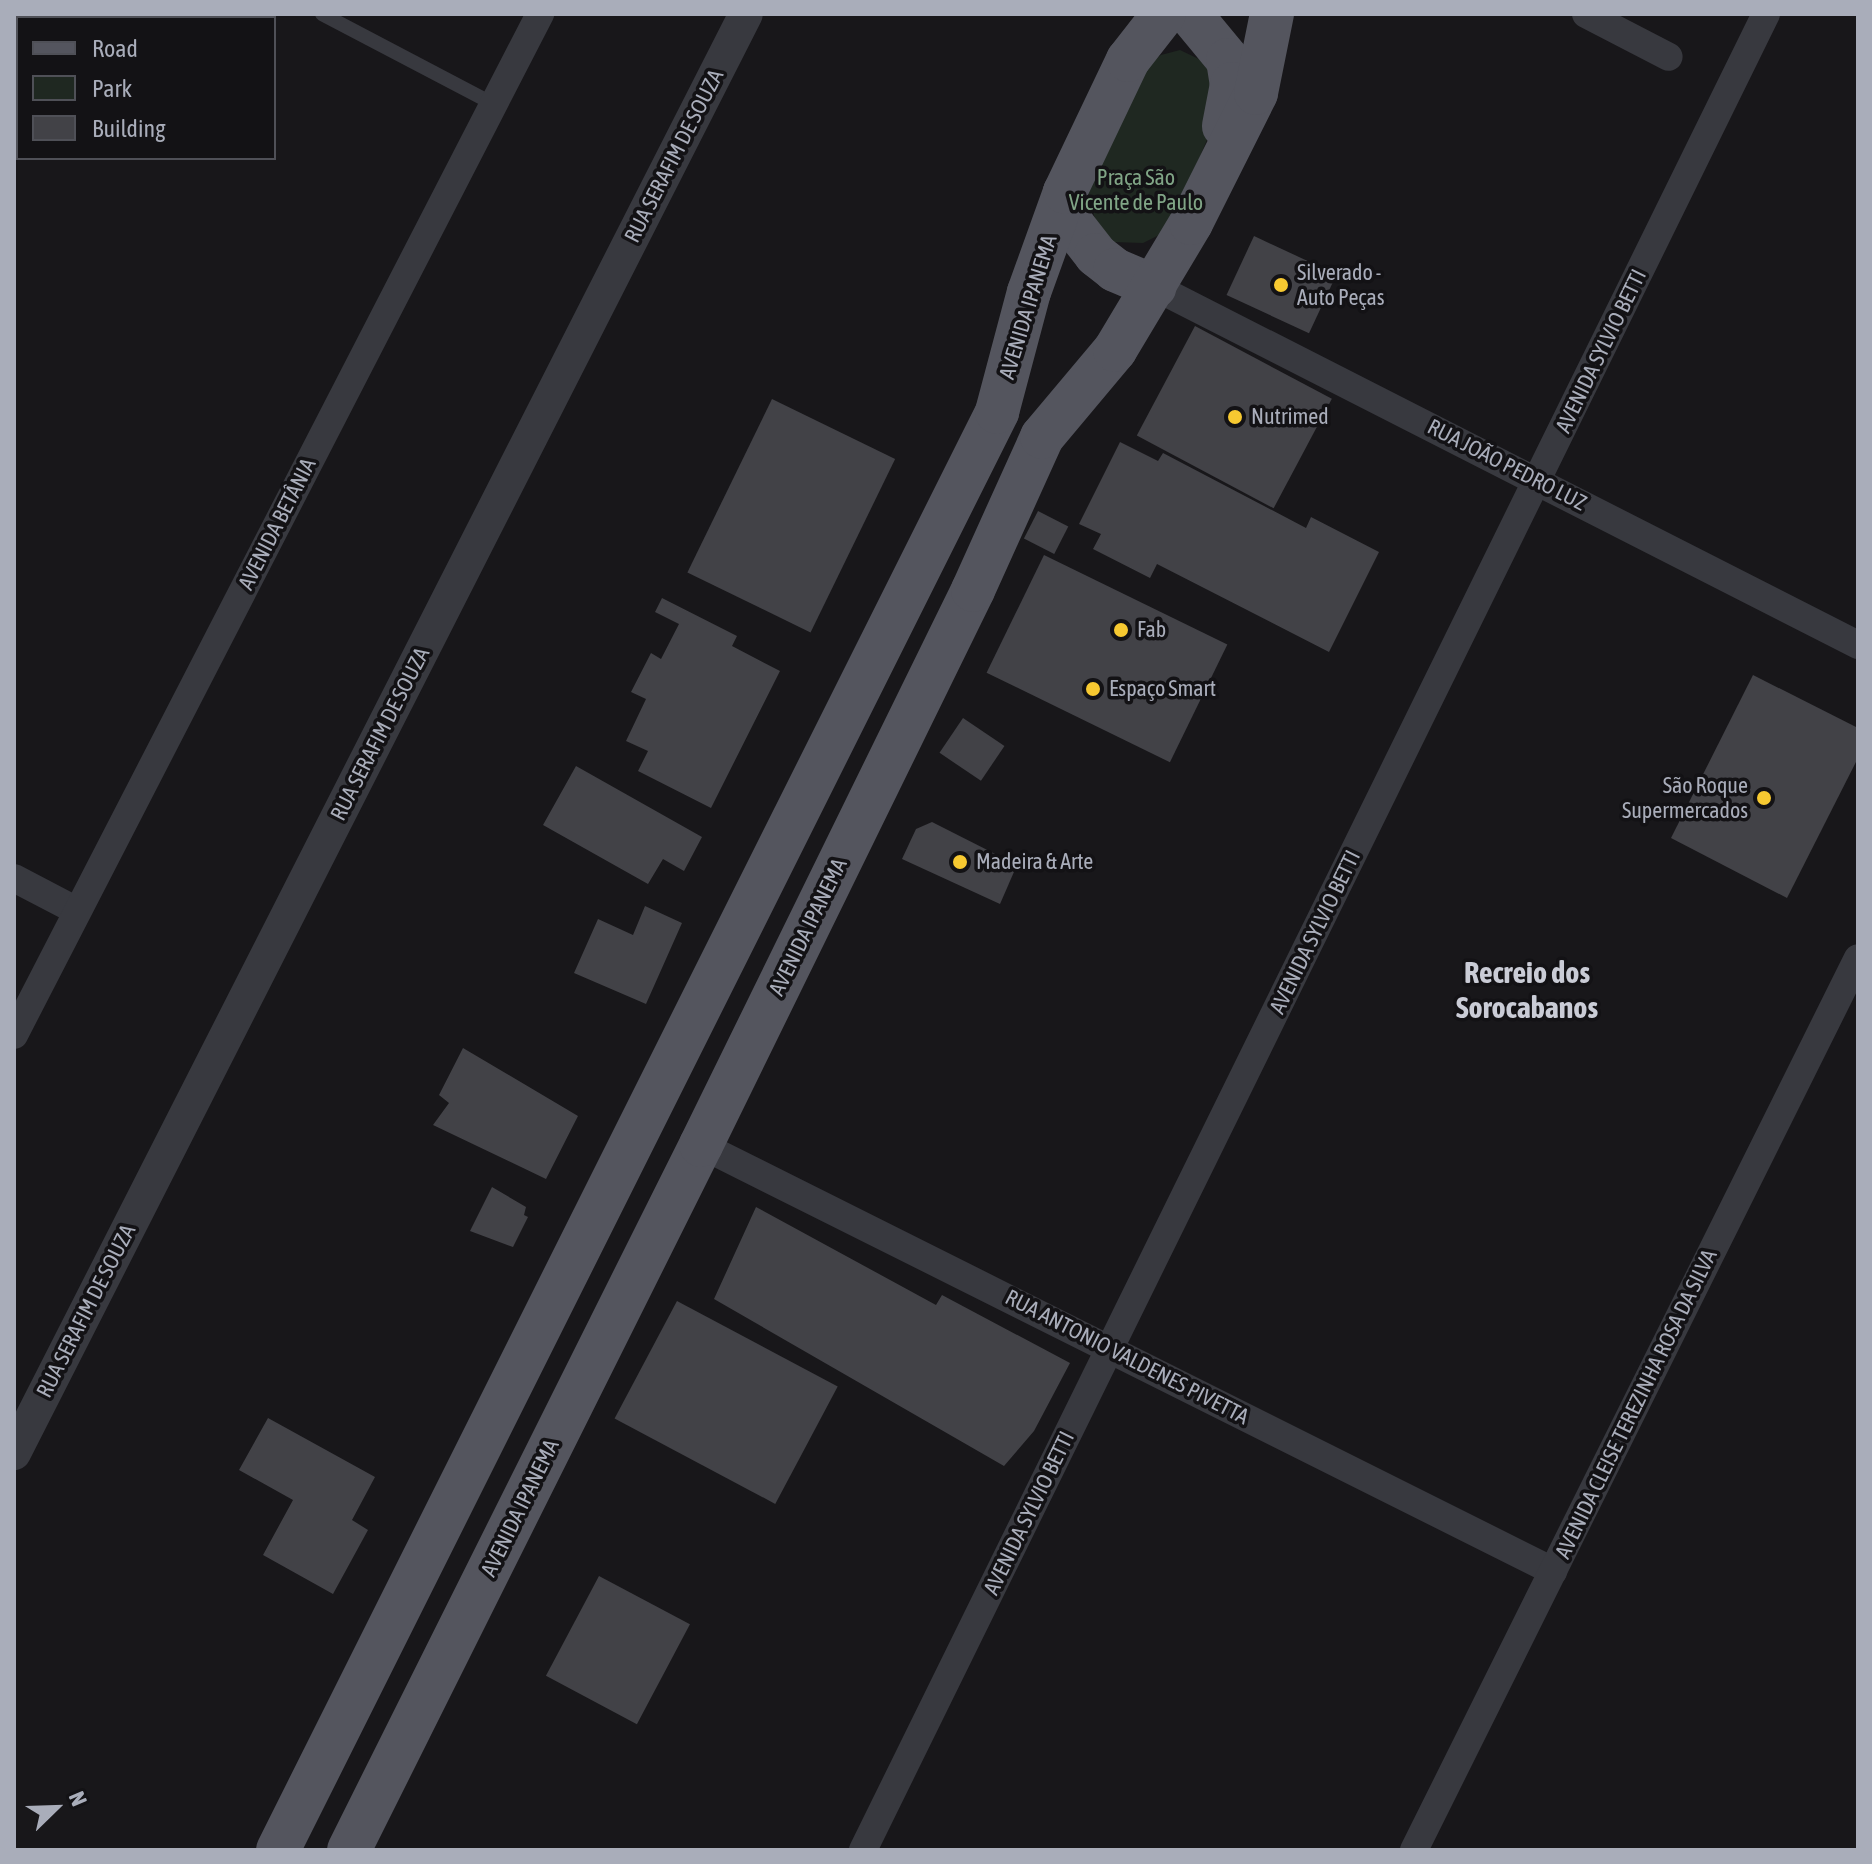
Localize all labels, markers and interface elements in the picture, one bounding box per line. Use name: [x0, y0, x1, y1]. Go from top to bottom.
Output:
legend: [16, 16, 276, 160]
text: Road: [92, 35, 138, 62]
street label: RUA SERAFIM DE SOUZA: [619, 65, 729, 247]
text: Park: [92, 75, 132, 102]
text: Building: [92, 115, 165, 142]
park label: Praça São Vicente de Paulo: [1069, 164, 1203, 216]
street label: AVENIDA IPANEMA: [994, 232, 1062, 382]
place label: Silverado - Auto Peças: [1297, 259, 1384, 310]
street label: AVENIDA SYLVIO BETTI: [1550, 265, 1652, 437]
marker: Silverado - Auto Peças: [1272, 276, 1290, 294]
place label: Nutrimed: [1251, 404, 1329, 430]
marker: Nutrimed: [1226, 408, 1244, 426]
street label: RUA JOÃO PEDRO LUZ: [1423, 414, 1591, 516]
street label: AVENIDA BETÂNIA: [233, 454, 321, 594]
place label: Fab: [1137, 617, 1166, 643]
marker: Fab: [1112, 621, 1130, 639]
street label: RUA SERAFIM DE SOUZA: [325, 643, 435, 825]
place label: Espaço Smart: [1109, 676, 1216, 702]
marker: Espaço Smart: [1084, 680, 1102, 698]
place label: São Roque Supermercados: [1622, 772, 1748, 824]
marker: São Roque Supermercados: [1755, 789, 1773, 807]
street label: AVENIDA SYLVIO BETTI: [1264, 846, 1366, 1018]
place label: Madeira & Arte: [976, 849, 1093, 875]
marker: Madeira & Arte: [951, 853, 969, 871]
street label: AVENIDA IPANEMA: [763, 854, 853, 1000]
district label: Recreio dos Sorocabanos: [1456, 954, 1598, 1024]
street label: RUA SERAFIM DE SOUZA: [31, 1220, 141, 1402]
street label: AVENIDA CLEISE TEREZINHA ROSA DA SILVA: [1549, 1245, 1723, 1563]
street label: RUA ANTONIO VALDENES PIVETTA: [1001, 1284, 1253, 1430]
street label: AVENIDA SYLVIO BETTI: [978, 1427, 1080, 1599]
street label: AVENIDA IPANEMA: [475, 1435, 565, 1581]
north arrow: [16, 1768, 96, 1848]
text: N: [64, 1788, 93, 1810]

